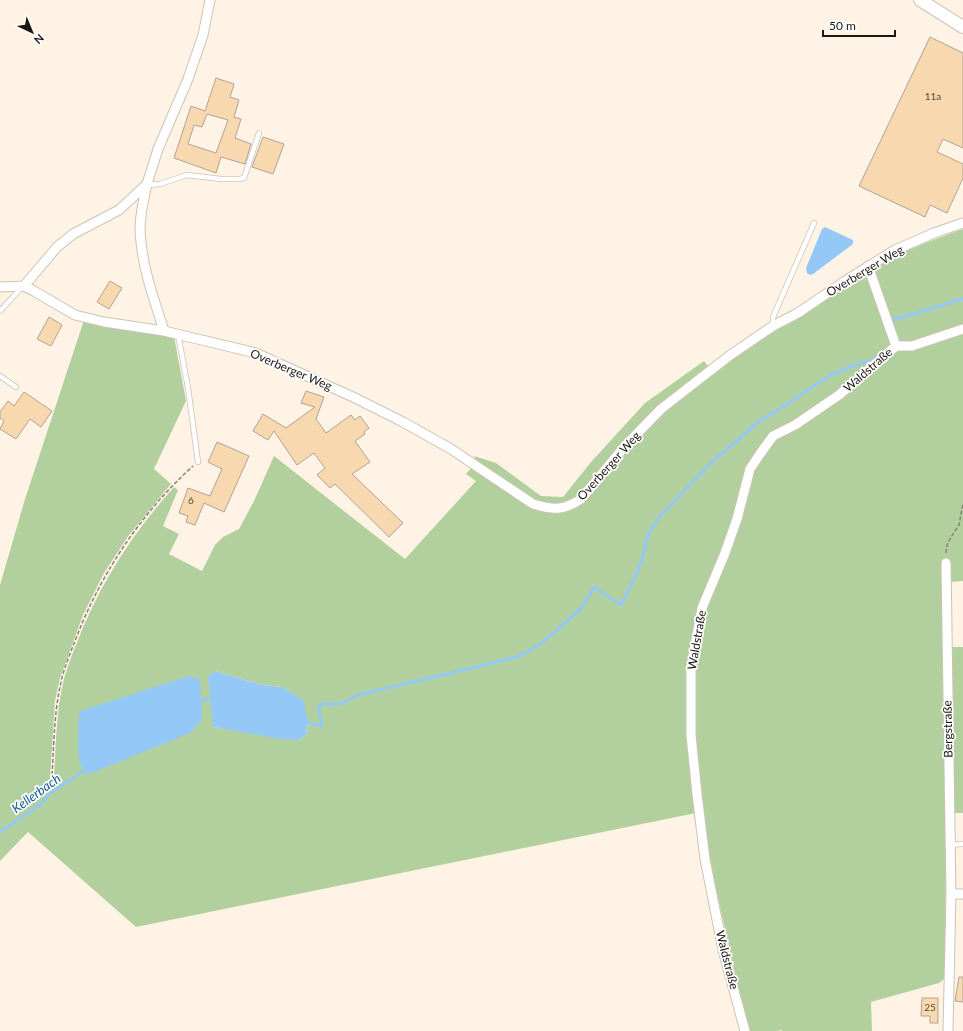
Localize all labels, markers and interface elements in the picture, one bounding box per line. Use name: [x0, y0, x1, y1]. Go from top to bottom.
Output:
north arrow: [12, 12, 52, 52]
scale bar: [823, 12, 895, 38]
text: 50 m: [829, 18, 856, 33]
text: N: [32, 32, 47, 47]
house number: 11a: [925, 90, 941, 102]
street label: Overberger Weg: [823, 242, 906, 300]
street label: Waldstraße: [840, 344, 895, 395]
street label: Overberger Weg: [248, 346, 334, 394]
street label: Overberger Weg: [574, 428, 643, 503]
house number: 6: [188, 494, 194, 506]
street label: Waldstraße: [684, 609, 709, 671]
street label: Bergstraße: [939, 700, 956, 758]
water label: Kellerbach: [8, 770, 64, 816]
street label: Waldstraße: [713, 929, 742, 991]
house number: 25: [924, 1001, 936, 1013]

